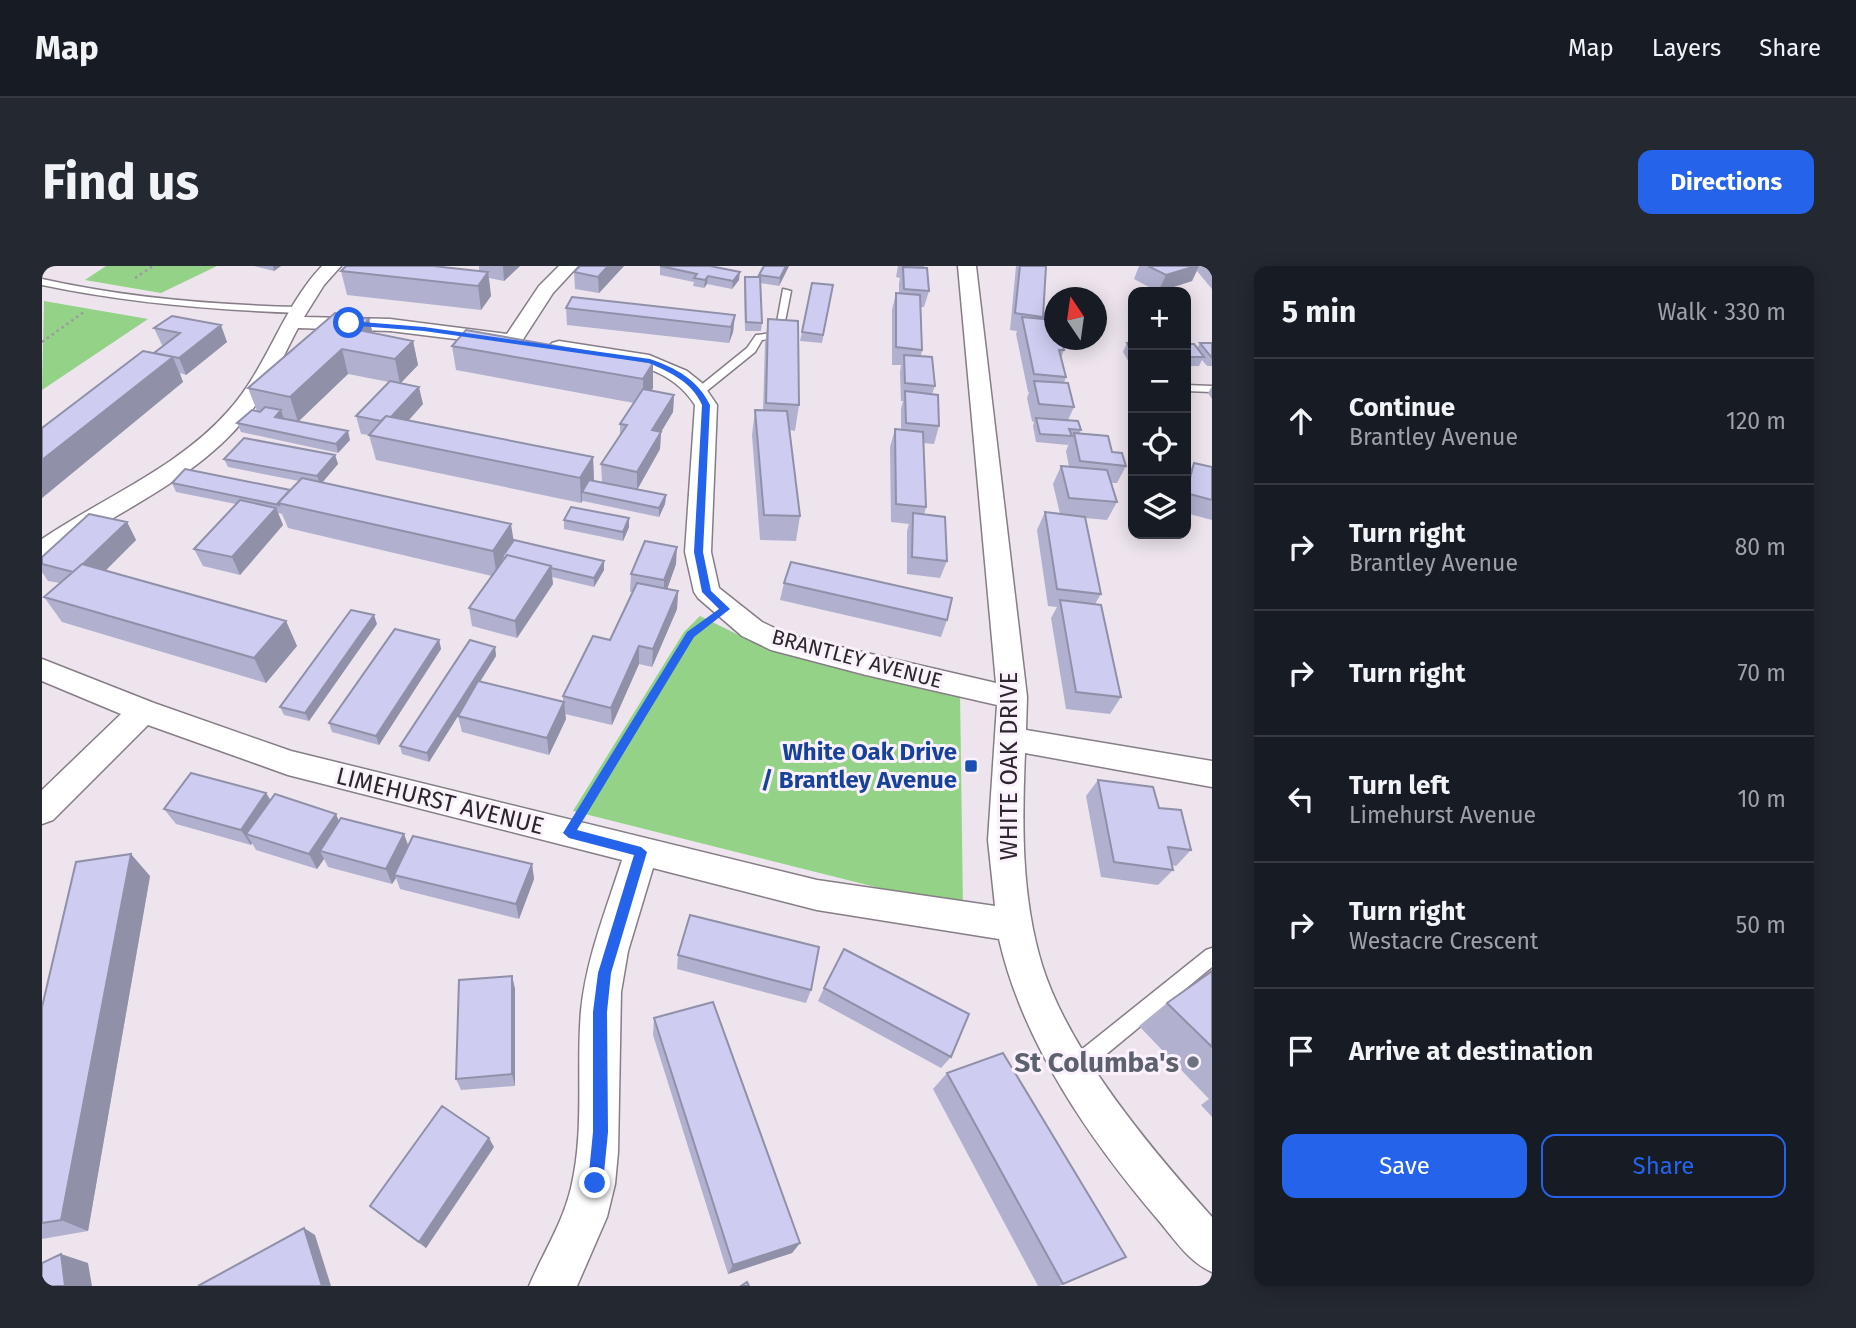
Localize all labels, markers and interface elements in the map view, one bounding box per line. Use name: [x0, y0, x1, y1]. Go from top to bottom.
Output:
text: Map: [35, 28, 99, 68]
text: Map: [1568, 34, 1614, 62]
text: Layers: [1652, 34, 1721, 62]
text: Share: [1759, 34, 1821, 62]
button: Directions: [1638, 150, 1814, 214]
text: Find us: [42, 153, 199, 212]
north arrow: [1044, 287, 1107, 350]
map controls: [1128, 287, 1191, 539]
button: +: [1128, 287, 1191, 350]
text: 5 min: [1282, 294, 1356, 330]
text: Walk · 330 m: [1658, 298, 1786, 326]
route start: [333, 307, 364, 338]
button: −: [1128, 350, 1191, 413]
text: Continue: [1349, 392, 1455, 423]
icon: ahead: [1282, 402, 1320, 440]
text: 120 m: [1726, 407, 1786, 435]
button: locate: [1128, 413, 1191, 476]
text: Brantley Avenue: [1349, 423, 1518, 451]
button: layers: [1128, 476, 1191, 539]
text: Turn right: [1349, 518, 1466, 549]
icon: right: [1282, 528, 1320, 566]
text: 80 m: [1735, 533, 1786, 561]
text: Brantley Avenue: [1349, 549, 1518, 577]
street label: BRANTLEY AVENUE: [769, 624, 945, 694]
icon: right: [1282, 654, 1320, 692]
text: Turn right: [1349, 658, 1466, 689]
text: 70 m: [1737, 659, 1786, 687]
street label: WHITE OAK DRIVE: [995, 672, 1023, 860]
place label: White Oak Drive / Brantley Avenue: [761, 738, 957, 794]
marker: White Oak Drive / Brantley Avenue: [963, 758, 979, 774]
street label: LIMEHURST AVENUE: [333, 762, 547, 840]
text: Turn left: [1349, 770, 1450, 801]
icon: left: [1282, 780, 1320, 818]
text: 10 m: [1737, 785, 1786, 813]
text: Limehurst Avenue: [1349, 801, 1536, 829]
text: Turn right: [1349, 896, 1466, 927]
icon: right: [1282, 906, 1320, 944]
text: 50 m: [1736, 911, 1786, 939]
text: Westacre Crescent: [1349, 927, 1538, 955]
icon: arrive: [1282, 1032, 1320, 1070]
text: Arrive at destination: [1349, 1036, 1593, 1067]
place label: St Columba's: [1014, 1046, 1179, 1079]
marker: St Columba's: [1185, 1054, 1201, 1070]
button: Save: [1282, 1134, 1527, 1198]
button: Share: [1541, 1134, 1786, 1198]
route end: [579, 1167, 610, 1198]

